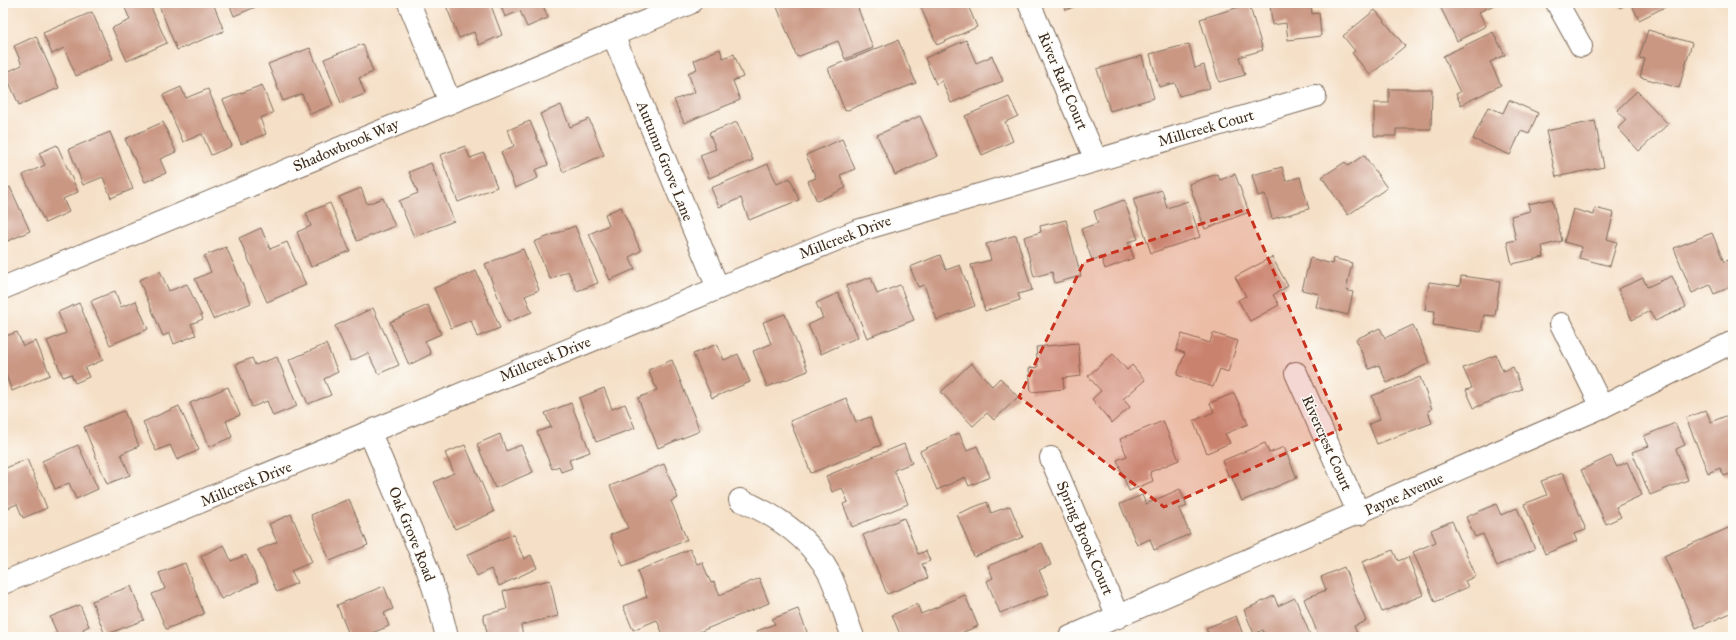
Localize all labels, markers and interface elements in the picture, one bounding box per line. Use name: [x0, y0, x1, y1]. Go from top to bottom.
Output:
street label: River Raft Court: [1034, 30, 1092, 133]
street label: Autumn Grove Lane: [632, 98, 697, 223]
street label: Millcreek Court: [1156, 106, 1257, 150]
street label: Shadowbrook Way: [290, 114, 402, 175]
street label: Millcreek Drive: [797, 211, 893, 263]
street label: Millcreek Drive: [497, 333, 593, 385]
street label: Rivercrest Court: [1298, 393, 1356, 494]
street label: Millcreek Drive: [198, 458, 294, 510]
street label: Payne Avenue: [1362, 469, 1446, 519]
street label: Spring Brook Court: [1053, 478, 1117, 598]
street label: Oak Grove Road: [385, 484, 439, 584]

